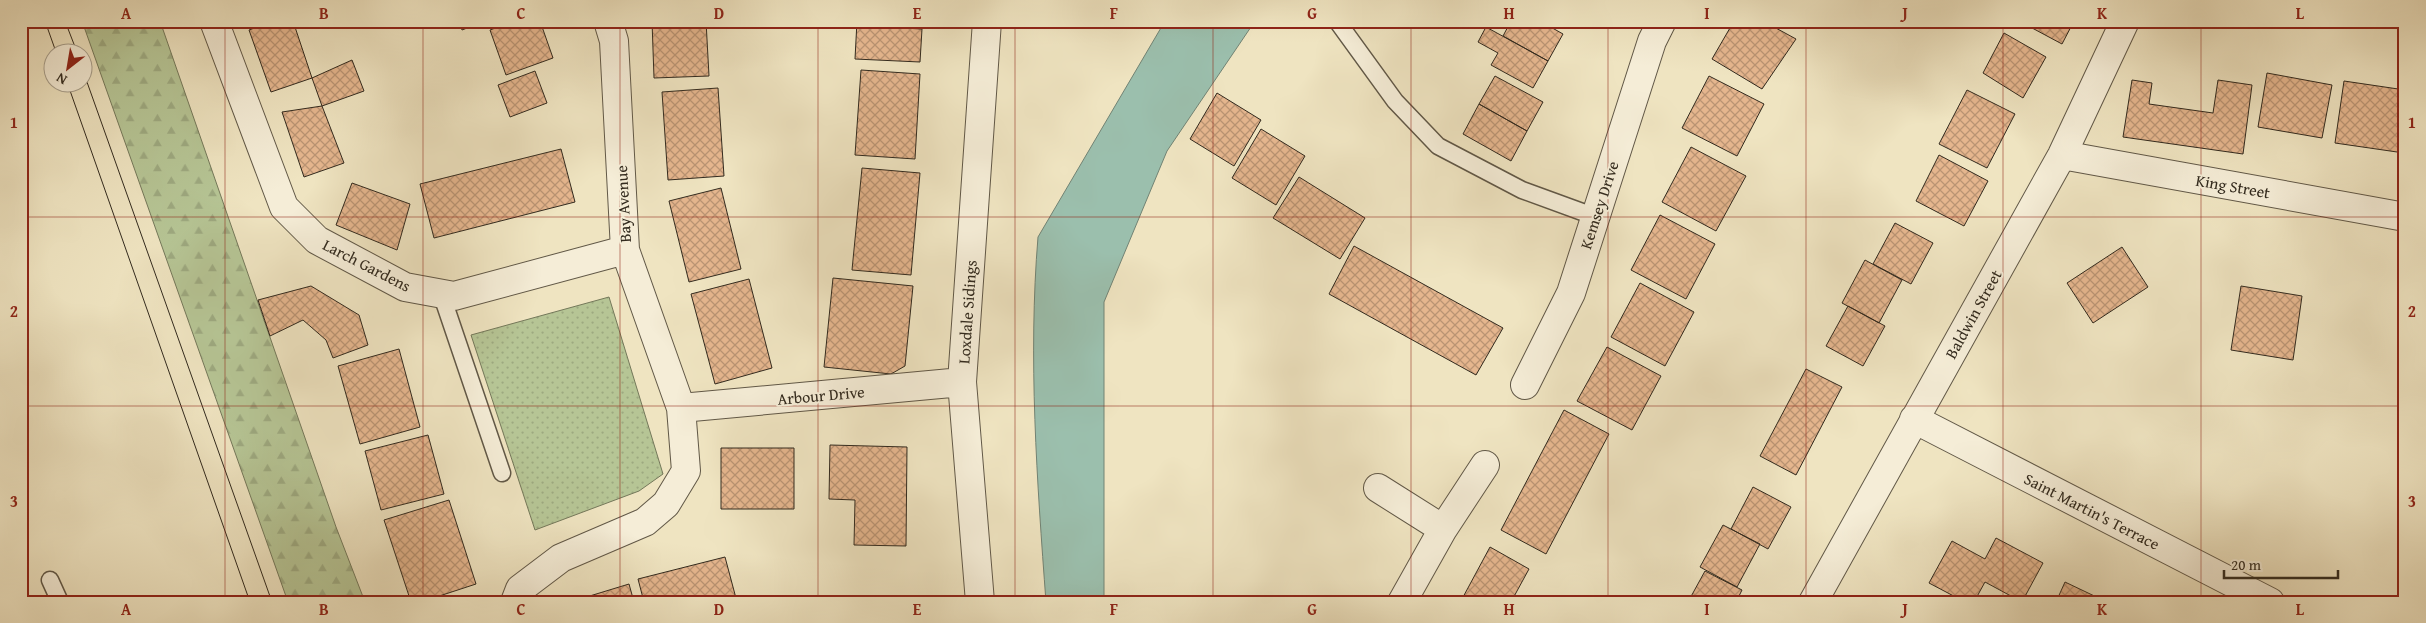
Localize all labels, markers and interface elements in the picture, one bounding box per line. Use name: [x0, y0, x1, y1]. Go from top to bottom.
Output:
text: A: [121, 1, 132, 25]
text: B: [319, 1, 329, 25]
text: C: [516, 1, 526, 25]
text: D: [714, 1, 724, 25]
text: E: [913, 1, 922, 25]
text: F: [1110, 1, 1118, 25]
text: G: [1307, 1, 1317, 25]
text: H: [1503, 1, 1515, 25]
text: I: [1704, 1, 1710, 25]
text: J: [1899, 1, 1908, 25]
text: K: [2097, 1, 2108, 25]
text: L: [2296, 1, 2305, 25]
north arrow: [42, 42, 92, 92]
text: N: [52, 68, 70, 90]
text: 1: [10, 110, 18, 134]
text: 1: [2408, 110, 2416, 134]
street label: Kemsey Drive: [1573, 158, 1625, 252]
street label: Bay Avenue: [609, 165, 637, 243]
street label: King Street: [2194, 168, 2272, 204]
street label: Larch Gardens: [319, 233, 415, 297]
street label: Loxdale Sidings: [951, 259, 983, 365]
street label: Baldwin Street: [1939, 265, 2008, 363]
text: 2: [10, 299, 18, 323]
text: 2: [2408, 299, 2416, 323]
street label: Arbour Drive: [776, 379, 866, 411]
street label: Saint Martin's Terrace: [2020, 466, 2164, 556]
text: 3: [10, 489, 18, 513]
text: 3: [2408, 489, 2416, 513]
scale bar: [2224, 548, 2337, 580]
text: 20 m: [2231, 554, 2262, 575]
text: A: [121, 597, 132, 621]
text: B: [319, 597, 329, 621]
text: C: [516, 597, 526, 621]
text: D: [714, 597, 724, 621]
text: E: [913, 597, 922, 621]
text: F: [1110, 597, 1118, 621]
text: G: [1307, 597, 1317, 621]
text: H: [1503, 597, 1515, 621]
text: I: [1704, 597, 1710, 621]
text: J: [1899, 597, 1908, 621]
text: K: [2097, 597, 2108, 621]
text: L: [2296, 597, 2305, 621]

